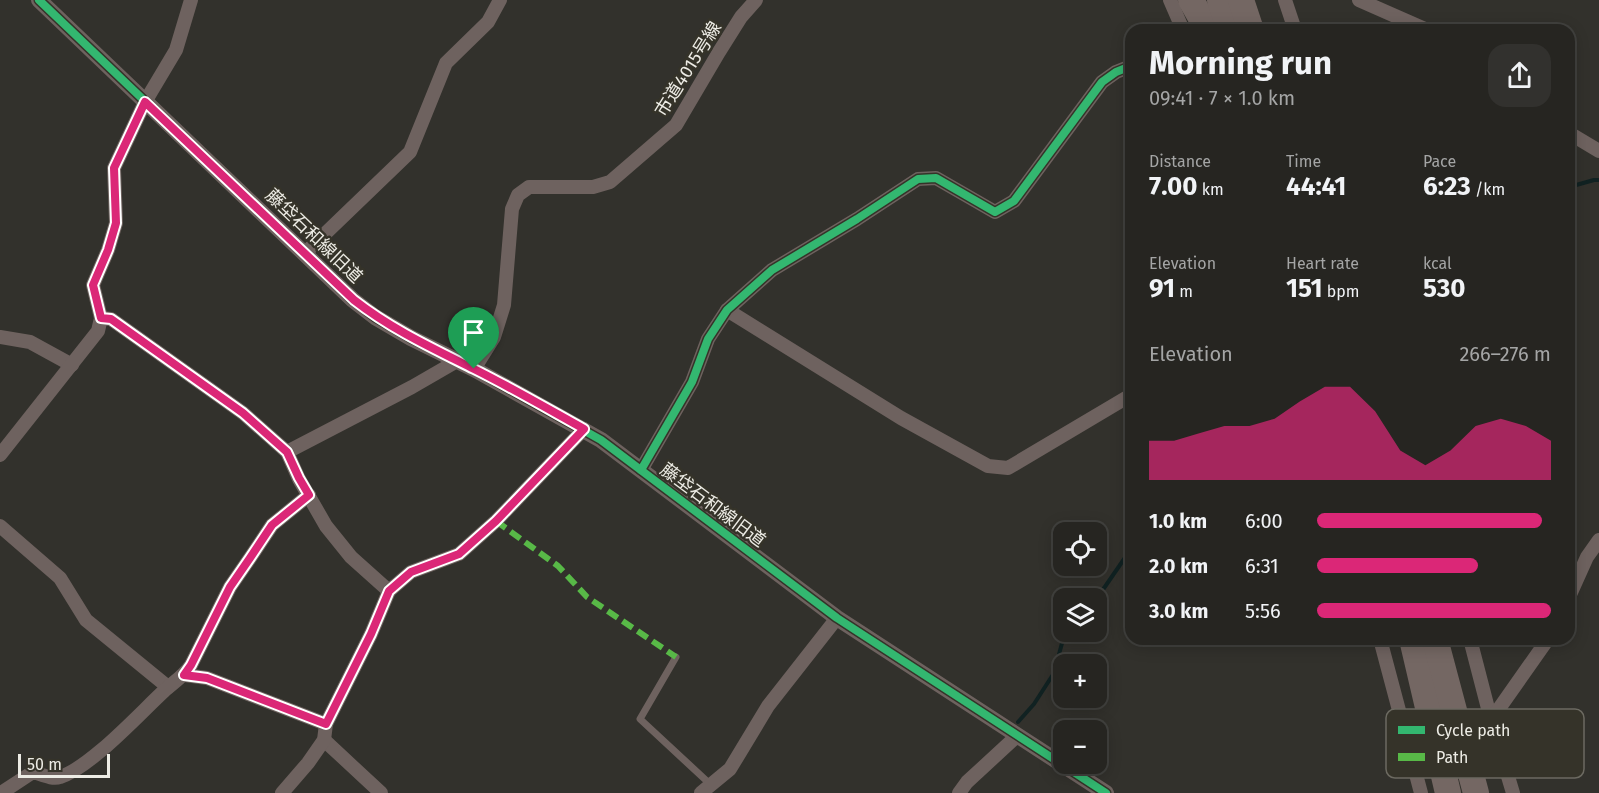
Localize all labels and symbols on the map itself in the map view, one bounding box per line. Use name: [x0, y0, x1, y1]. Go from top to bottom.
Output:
street label: 市道4015号線: [650, 17, 726, 121]
street label: 藤垈石和線旧道: [261, 184, 367, 288]
pin: [448, 307, 499, 369]
street label: 藤垈石和線旧道: [656, 458, 770, 552]
legend: [1386, 709, 1584, 778]
text: Cycle path: [1436, 721, 1510, 740]
text: Path: [1436, 748, 1468, 767]
scale bar: [18, 751, 110, 778]

